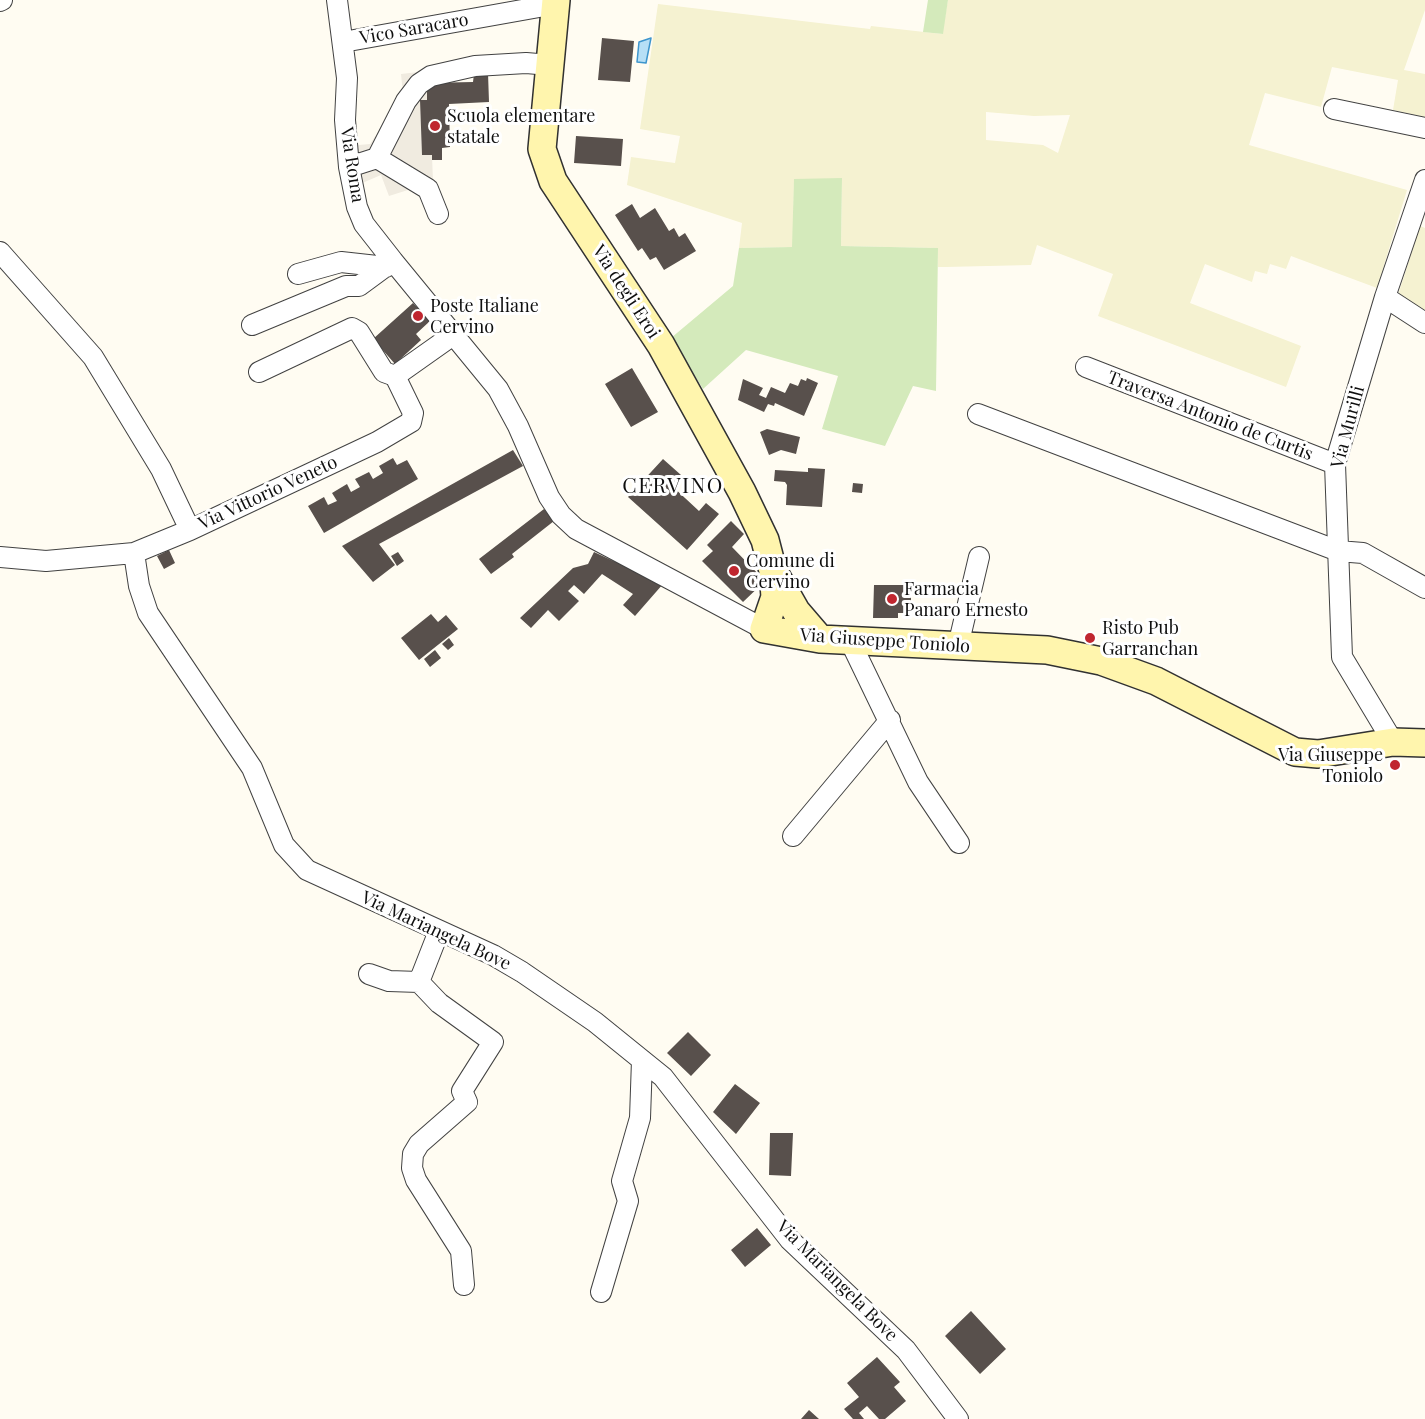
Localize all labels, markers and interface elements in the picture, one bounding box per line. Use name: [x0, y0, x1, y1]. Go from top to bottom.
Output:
street label: Vico Saracaro: [358, 9, 470, 49]
place label: Scuola elementare statale: [447, 105, 595, 148]
marker: Scuola elementare statale: [428, 119, 442, 133]
street label: Via Roma: [335, 126, 369, 204]
street label: Via degli Eroi: [588, 241, 664, 343]
place label: Poste Italiane Cervino: [430, 295, 539, 338]
marker: Poste Italiane Cervino: [411, 309, 425, 323]
street label: Traversa Antonio de Curtis: [1104, 367, 1316, 465]
street label: Via Murilli: [1327, 383, 1369, 471]
street label: Via Vittorio Veneto: [195, 451, 341, 535]
district label: CERVINO: [622, 473, 724, 499]
place label: Comune di Cervino: [746, 550, 835, 592]
marker: Comune di Cervino: [727, 564, 741, 578]
place label: Farmacia Panaro Ernesto: [904, 578, 1028, 620]
marker: Farmacia Panaro Ernesto: [885, 592, 899, 606]
place label: Risto Pub Garranchan: [1102, 617, 1198, 660]
street label: Via Giuseppe Toniolo: [799, 624, 971, 658]
marker: Risto Pub Garranchan: [1083, 631, 1097, 645]
place label: Via Giuseppe Toniolo: [1278, 744, 1383, 786]
marker: Via Giuseppe Toniolo: [1388, 758, 1402, 772]
street label: Via Mariangela Bove: [358, 887, 514, 975]
street label: Via Mariangela Bove: [772, 1216, 902, 1346]

